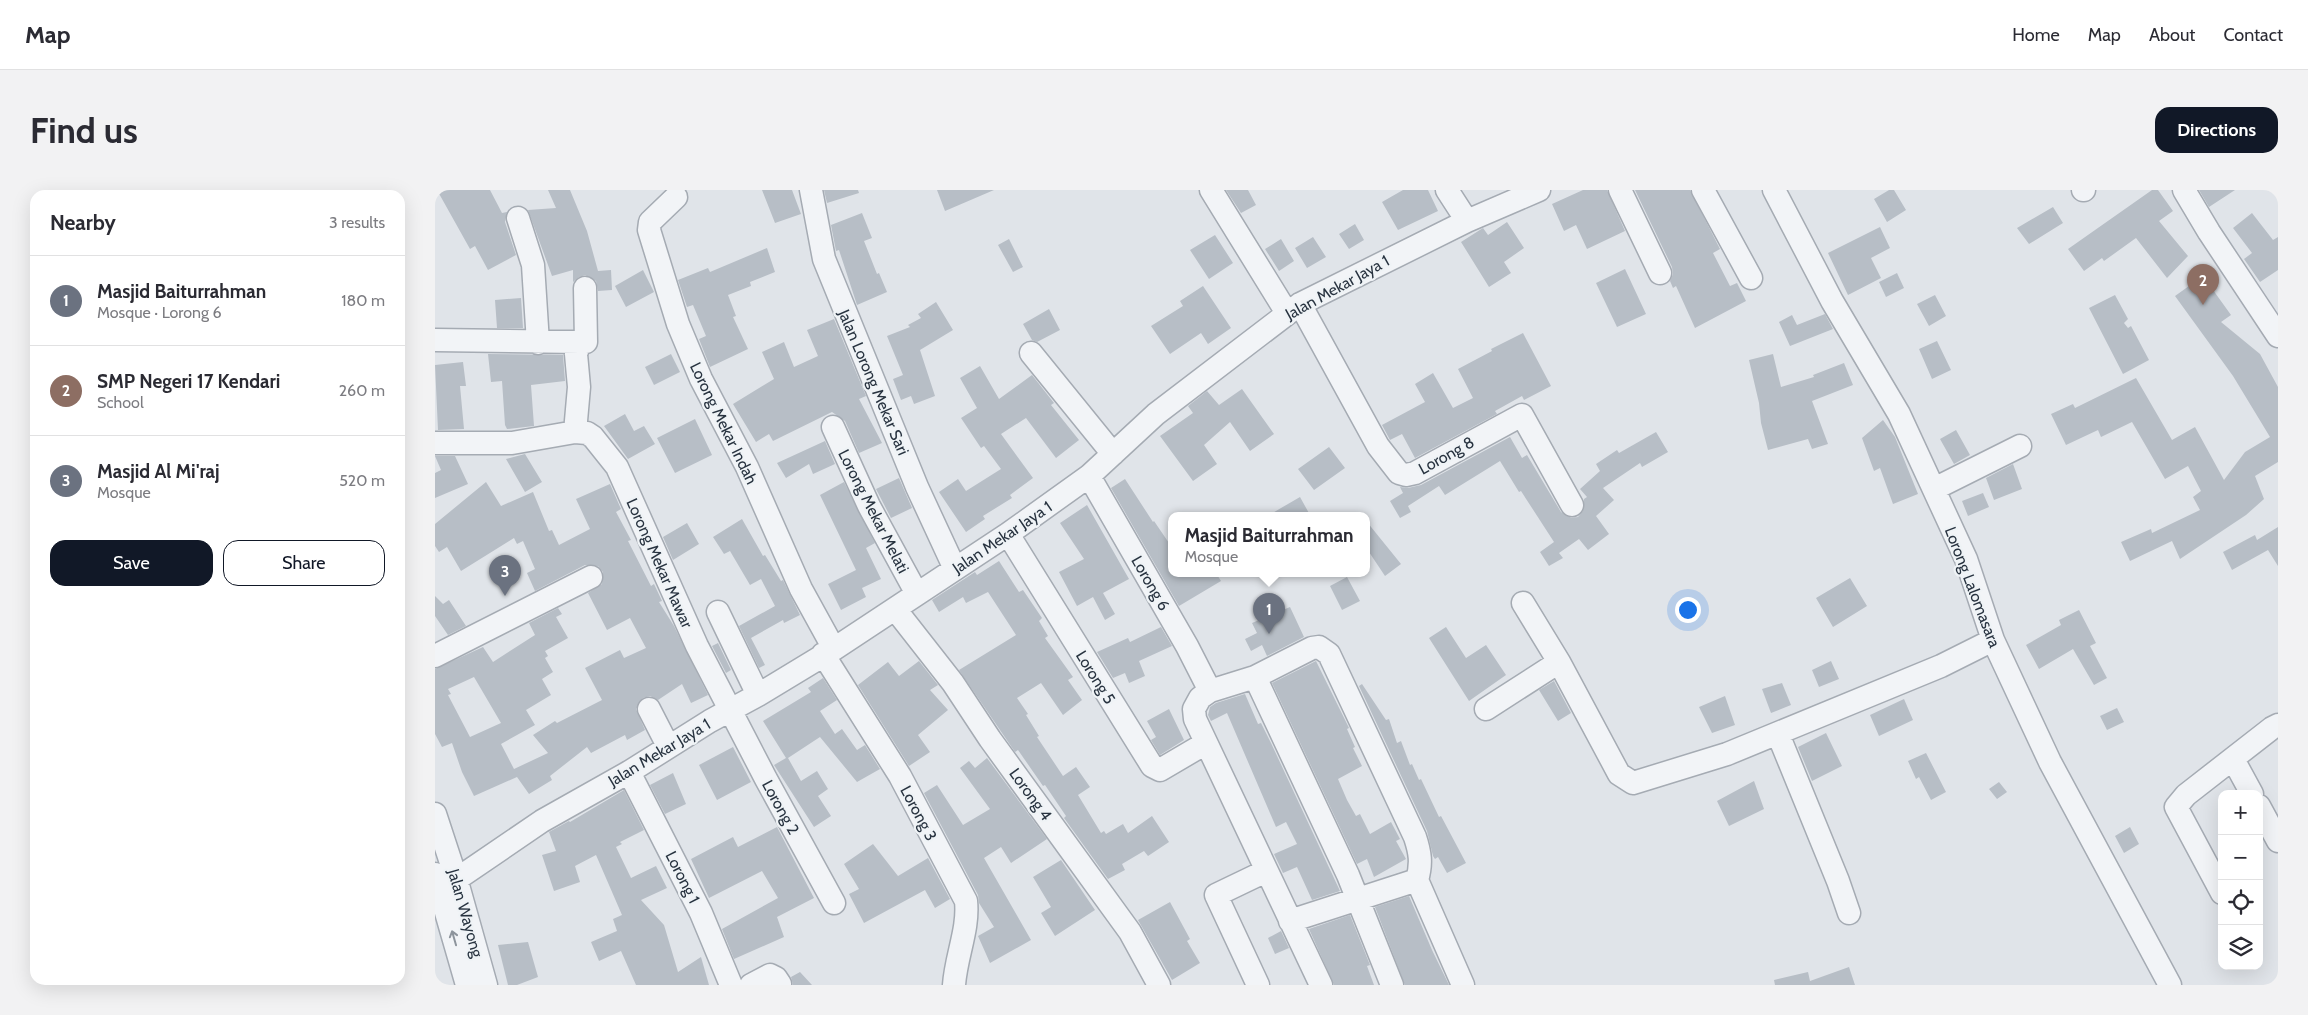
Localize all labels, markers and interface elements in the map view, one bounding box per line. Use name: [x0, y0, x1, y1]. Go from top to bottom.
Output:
text: Map: [25, 20, 71, 49]
text: Home: [2012, 24, 2060, 46]
text: Map: [2088, 24, 2121, 46]
text: About: [2149, 24, 2195, 46]
text: Contact: [2223, 24, 2283, 46]
button: Directions: [2155, 107, 2278, 153]
text: Find us: [30, 109, 138, 152]
text: Nearby: [50, 210, 116, 235]
text: 3 results: [329, 213, 385, 232]
street label: Jalan Mekar Jaya 1: [1281, 251, 1392, 324]
pin: 2: [2187, 264, 2219, 305]
text: Masjid Baiturrahman: [97, 280, 266, 303]
text: 1: [63, 291, 69, 310]
text: 180 m: [341, 291, 385, 310]
text: Mosque · Lorong 6: [97, 303, 222, 322]
street label: Jalan Lorong Mekar Sari: [834, 306, 913, 458]
street label: Lorong Mekar Indah: [686, 359, 761, 487]
text: SMP Negeri 17 Kendari: [97, 370, 280, 393]
text: 2: [62, 381, 70, 400]
text: 260 m: [339, 381, 385, 400]
text: School: [97, 393, 144, 412]
street label: Lorong 8: [1415, 432, 1477, 478]
street label: Lorong Mekar Melati: [834, 446, 913, 576]
text: Masjid Al Mi'raj: [97, 460, 220, 483]
text: 3: [62, 471, 70, 490]
text: 520 m: [339, 471, 385, 490]
text: Mosque: [97, 483, 151, 502]
street label: Lorong Mekar Mawar: [622, 495, 697, 632]
street label: Jalan Mekar Jaya 1: [948, 497, 1056, 578]
popup: [1168, 512, 1370, 577]
text: Masjid Baiturrahman: [1184, 524, 1354, 547]
street label: Lorong Lalomasara: [1941, 524, 2004, 650]
button: Save: [50, 540, 213, 586]
button: Share: [223, 540, 385, 586]
text: Mosque: [1184, 547, 1238, 566]
street label: Lorong 6: [1127, 553, 1174, 614]
pin: 3: [489, 555, 521, 596]
pin: 1: [1253, 593, 1285, 634]
your location: [1675, 597, 1701, 623]
street label: Lorong 5: [1072, 647, 1119, 708]
street label: Jalan Mekar Jaya 1: [604, 714, 714, 791]
street label: Lorong 4: [1005, 764, 1056, 824]
street label: Lorong 2: [758, 777, 803, 838]
street label: Lorong 3: [896, 783, 941, 844]
map controls: [2218, 790, 2263, 970]
button: +: [2218, 790, 2263, 835]
button: −: [2218, 835, 2263, 880]
street label: Lorong 1: [661, 848, 704, 907]
street label: Jalan Wayong: [444, 866, 487, 961]
button: locate: [2218, 880, 2263, 925]
button: layers: [2218, 925, 2263, 970]
one-way arrow: [449, 931, 458, 947]

